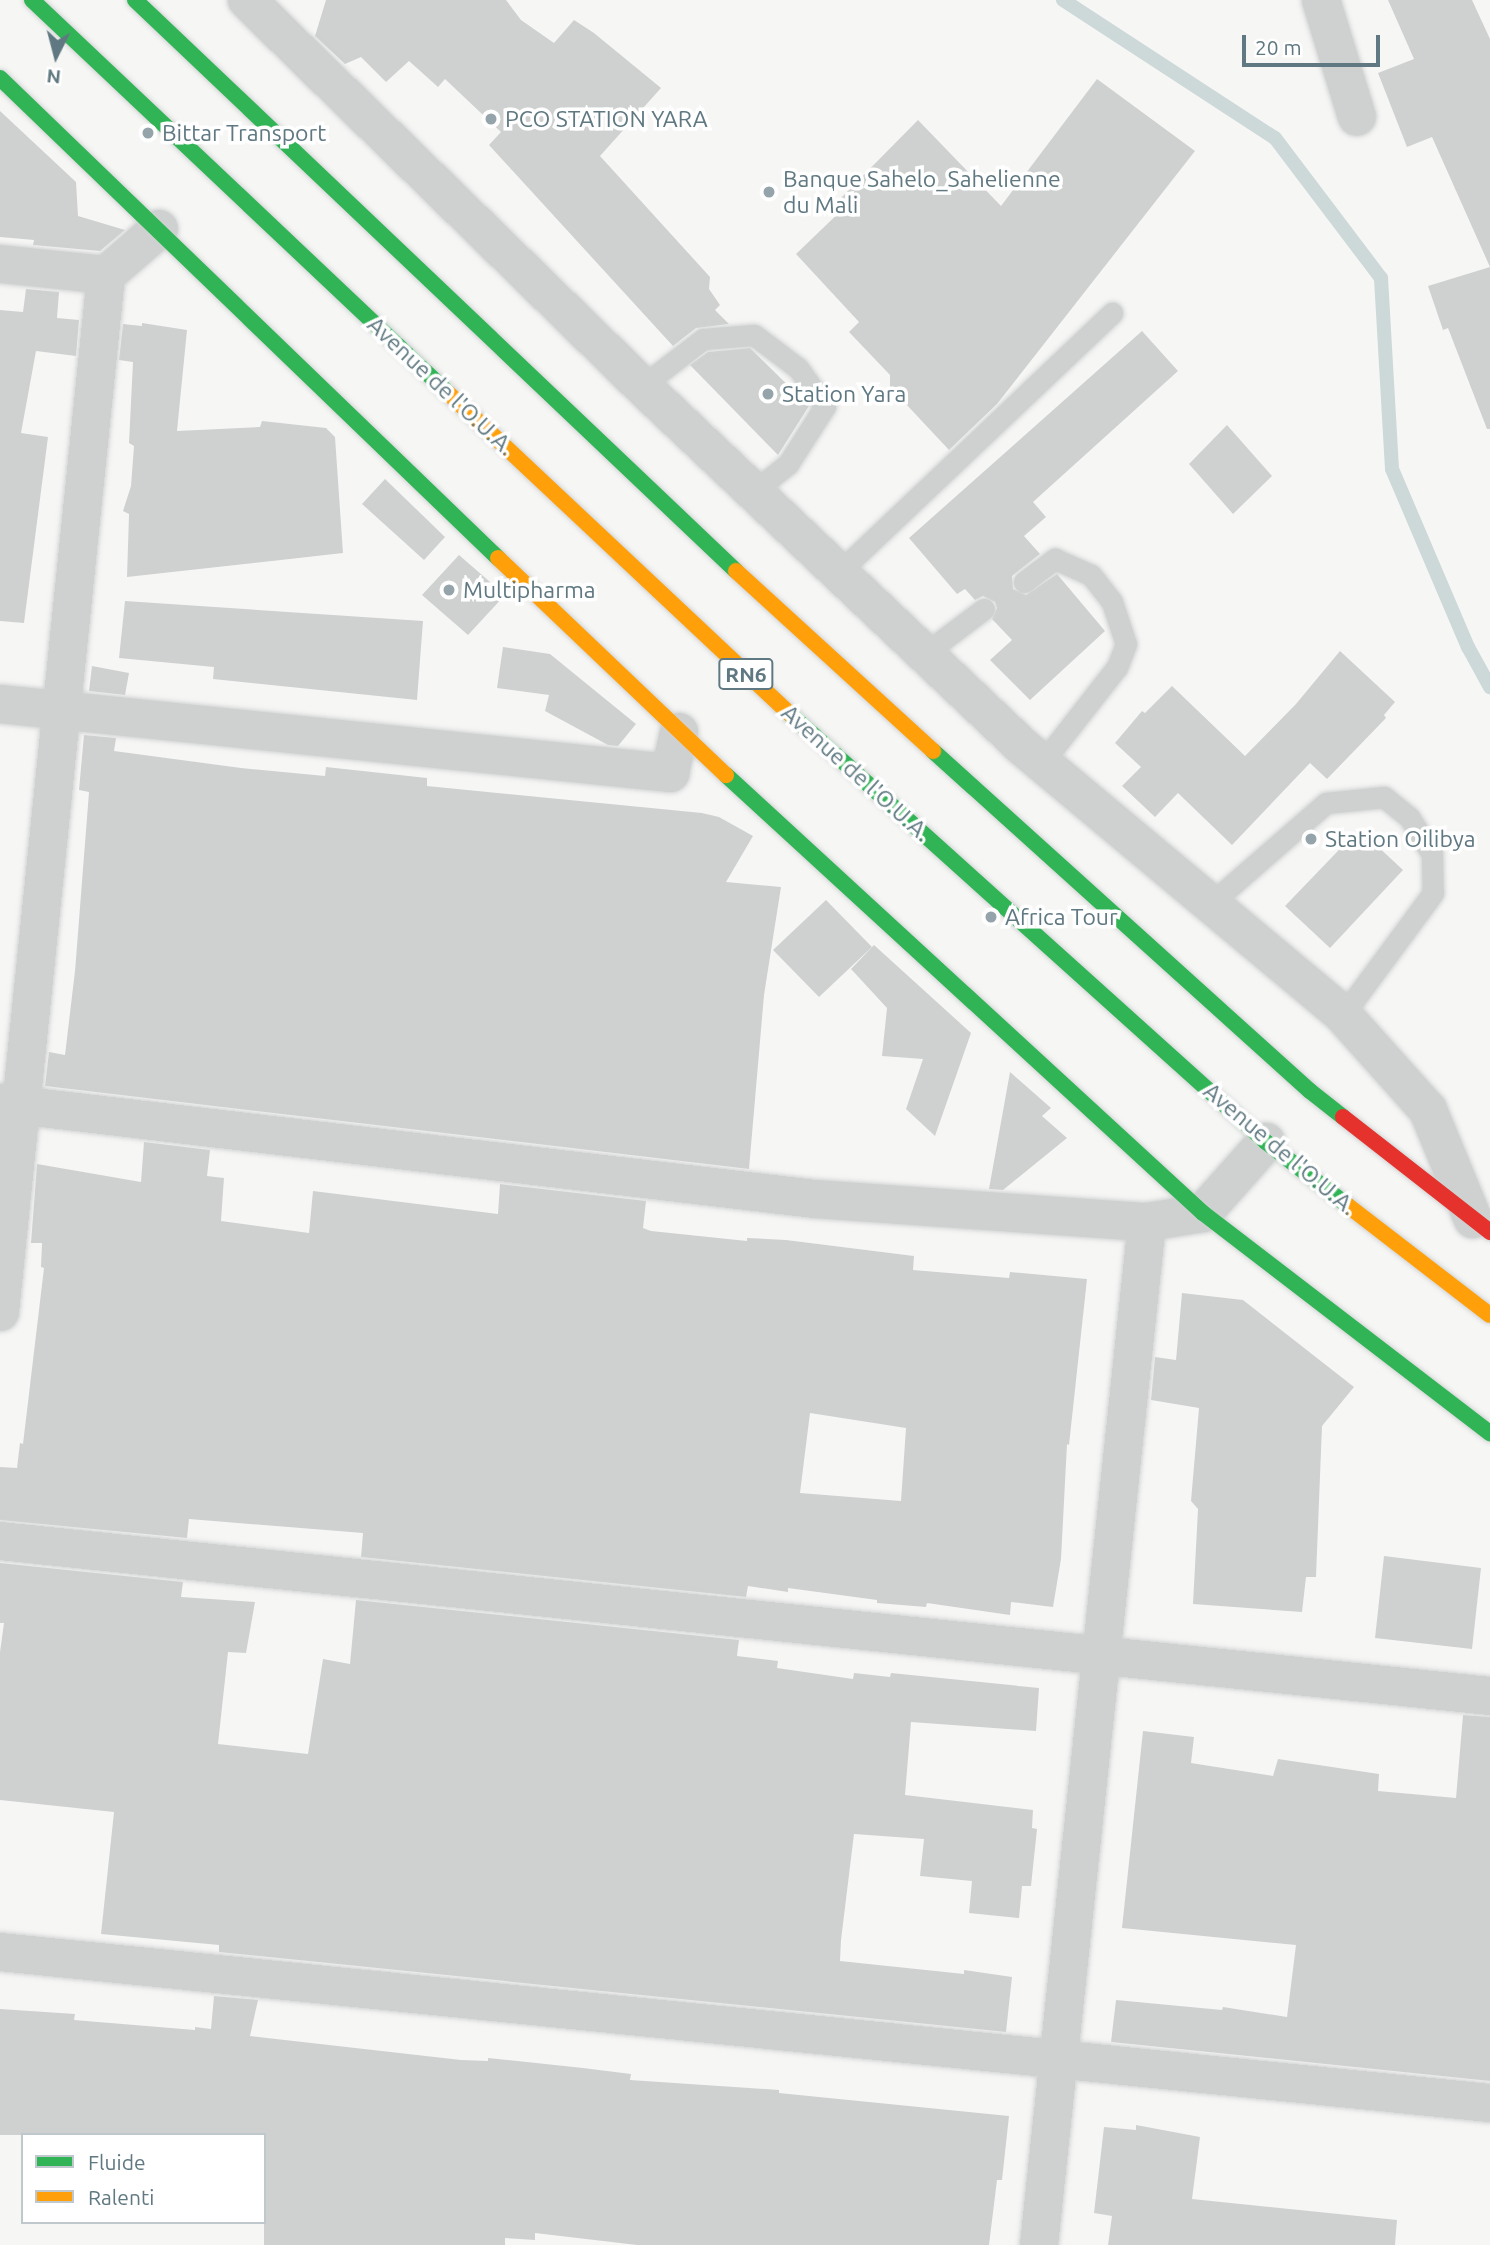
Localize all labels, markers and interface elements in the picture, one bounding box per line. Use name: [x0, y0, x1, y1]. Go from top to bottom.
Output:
north arrow: [21, 21, 91, 91]
scale bar: [1245, 21, 1383, 65]
text: 20 m: [1255, 35, 1302, 59]
text: N: [46, 65, 62, 89]
place label: PCO STATION YARA: [505, 105, 708, 133]
marker: PCO STATION YARA: [483, 111, 499, 127]
place label: Bittar Transport: [162, 119, 326, 147]
marker: Bittar Transport: [140, 125, 156, 141]
place label: Banque Sahelo_Sahelienne du Mali: [783, 165, 1061, 219]
marker: Banque Sahelo_Sahelienne du Mali: [761, 184, 777, 200]
street label: Avenue de l'O.U.A.: [362, 311, 520, 461]
place label: Station Yara: [782, 380, 906, 408]
marker: Station Yara: [760, 386, 776, 402]
place label: Multipharma: [463, 576, 596, 604]
marker: Multipharma: [441, 582, 457, 598]
road number: RN6: [718, 656, 774, 692]
street label: Avenue de l'O.U.A.: [776, 699, 936, 847]
place label: Station Oilibya: [1325, 825, 1476, 853]
marker: Station Oilibya: [1303, 831, 1319, 847]
place label: Africa Tour: [1005, 903, 1118, 931]
marker: Africa Tour: [983, 909, 999, 925]
street label: Avenue de l'O.U.A.: [1198, 1077, 1362, 1221]
legend: [21, 2133, 266, 2224]
text: Fluide: [88, 2150, 146, 2174]
text: Ralenti: [88, 2185, 154, 2209]

